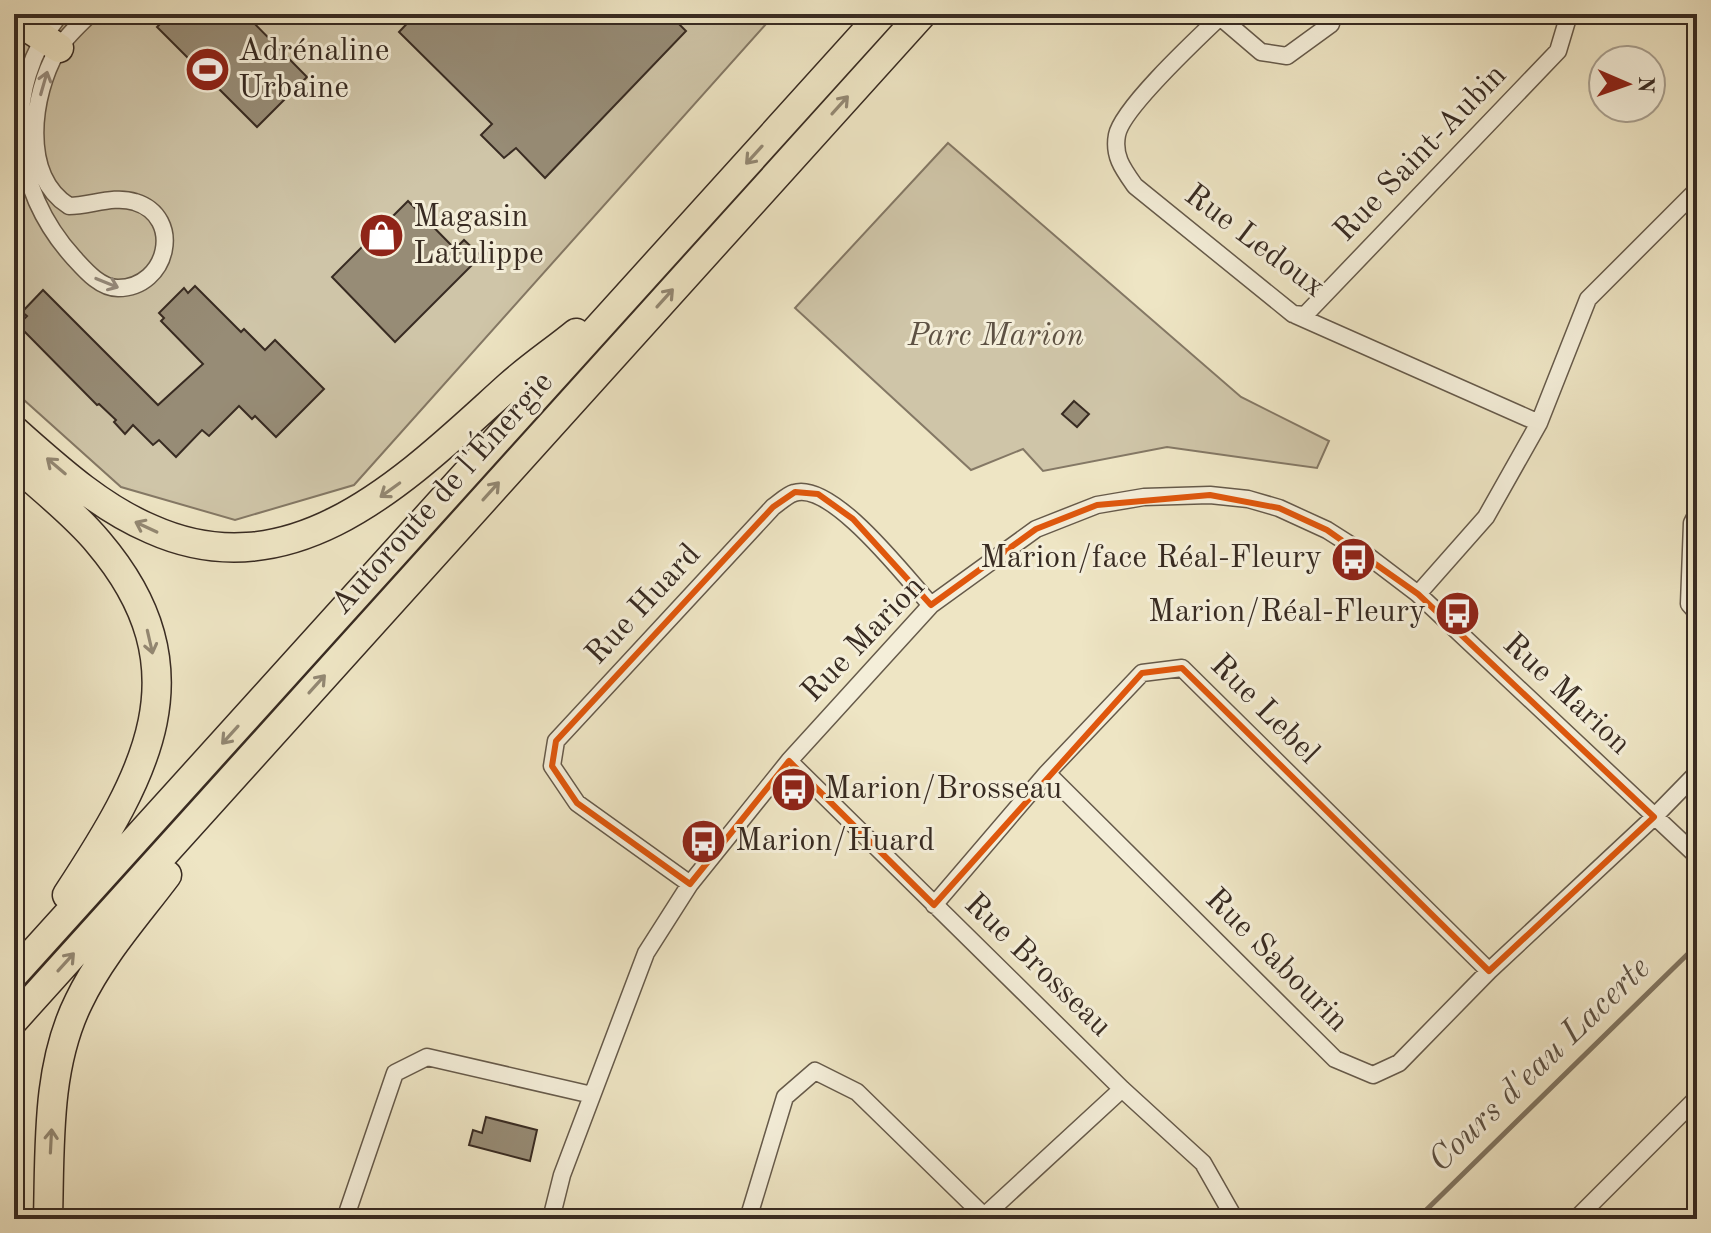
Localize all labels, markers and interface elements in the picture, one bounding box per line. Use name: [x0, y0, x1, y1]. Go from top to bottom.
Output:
place label: Adrénaline Urbaine: [238, 36, 389, 105]
north arrow: [1587, 44, 1667, 124]
sports icon: Adrénaline Urbaine: [183, 46, 231, 94]
street label: Rue Saint-Aubin: [1329, 59, 1513, 249]
one-way arrow: [37, 71, 52, 97]
text: N: [1634, 76, 1656, 94]
one-way arrow: [830, 96, 848, 116]
one-way arrow: [745, 145, 764, 165]
street label: Rue Ledoux: [1178, 179, 1330, 305]
place label: Magasin Latulippe: [413, 202, 544, 271]
shop icon: Magasin Latulippe: [358, 212, 406, 260]
one-way arrow: [95, 277, 119, 291]
one-way arrow: [656, 289, 674, 309]
park label: Parc Marion: [907, 321, 1084, 353]
street label: Autoroute de l'Énergie: [322, 363, 560, 621]
one-way arrow: [46, 457, 67, 475]
one-way arrow: [380, 481, 401, 498]
one-way arrow: [482, 482, 500, 502]
one-way arrow: [134, 519, 158, 534]
bus stop icon: Marion/face Réal-Fleury: [1329, 535, 1377, 583]
street label: Rue Huard: [581, 539, 707, 671]
place label: Marion/face Réal-Fleury: [980, 543, 1322, 575]
street label: Rue Marion: [796, 571, 932, 709]
bus stop icon: Marion/Réal-Fleury: [1433, 589, 1481, 637]
place label: Marion/Réal-Fleury: [1148, 597, 1426, 629]
one-way arrow: [144, 628, 159, 654]
street label: Rue Marion: [1496, 628, 1636, 762]
street label: Rue Lebel: [1203, 649, 1325, 771]
one-way arrow: [308, 675, 326, 695]
one-way arrow: [221, 725, 239, 745]
bus stop icon: Marion/Brosseau: [769, 766, 817, 814]
place label: Marion/Brosseau: [824, 774, 1062, 806]
bus stop icon: Marion/Huard: [680, 818, 728, 866]
place label: Marion/Huard: [735, 826, 935, 858]
street label: Rue Sabourin: [1198, 883, 1354, 1039]
street label: Rue Brosseau: [957, 888, 1117, 1044]
water label: Cours d'eau Lacerte: [1423, 951, 1657, 1179]
one-way arrow: [57, 953, 75, 973]
one-way arrow: [44, 1128, 59, 1155]

